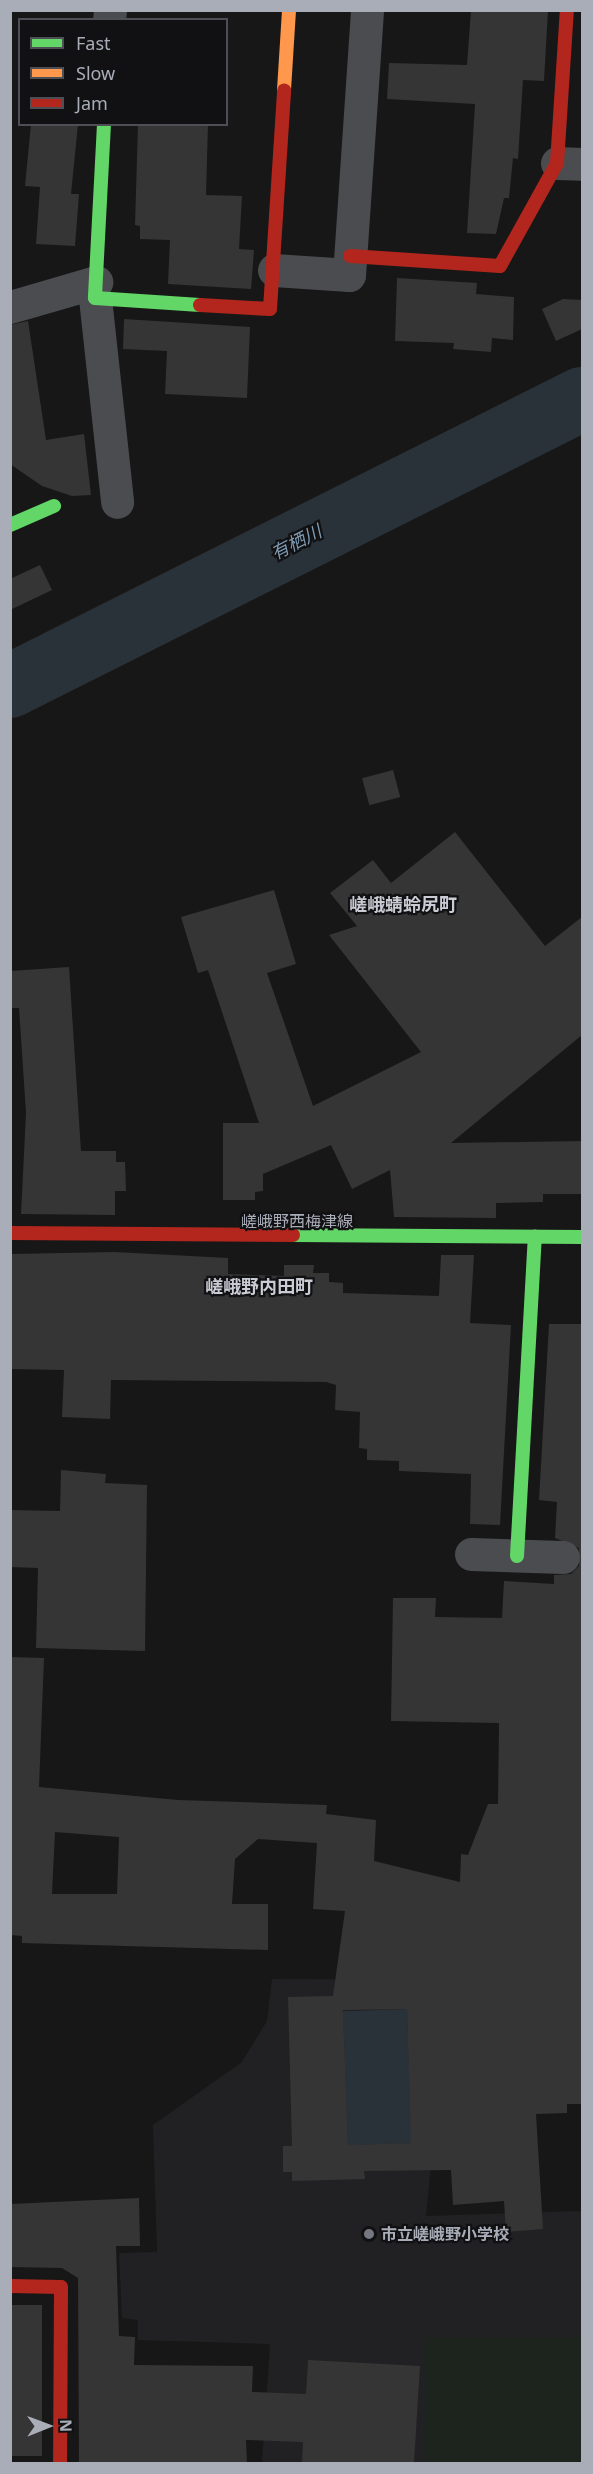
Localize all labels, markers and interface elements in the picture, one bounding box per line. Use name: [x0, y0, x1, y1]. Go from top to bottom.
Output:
legend: [18, 18, 228, 126]
text: Fast: [76, 31, 111, 55]
text: Slow: [76, 61, 115, 85]
text: Jam: [76, 91, 108, 115]
water label: 有栖川: [267, 520, 325, 564]
district label: 嵯峨蜻蛉尻町: [349, 893, 457, 915]
street label: 嵯峨野西梅津線: [241, 1211, 353, 1231]
district label: 嵯峨野内田町: [205, 1275, 313, 1297]
place label: 市立嵯峨野小学校: [381, 2224, 509, 2244]
marker: 市立嵯峨野小学校: [362, 2227, 376, 2241]
north arrow: [18, 2396, 78, 2456]
text: N: [55, 2419, 77, 2432]

